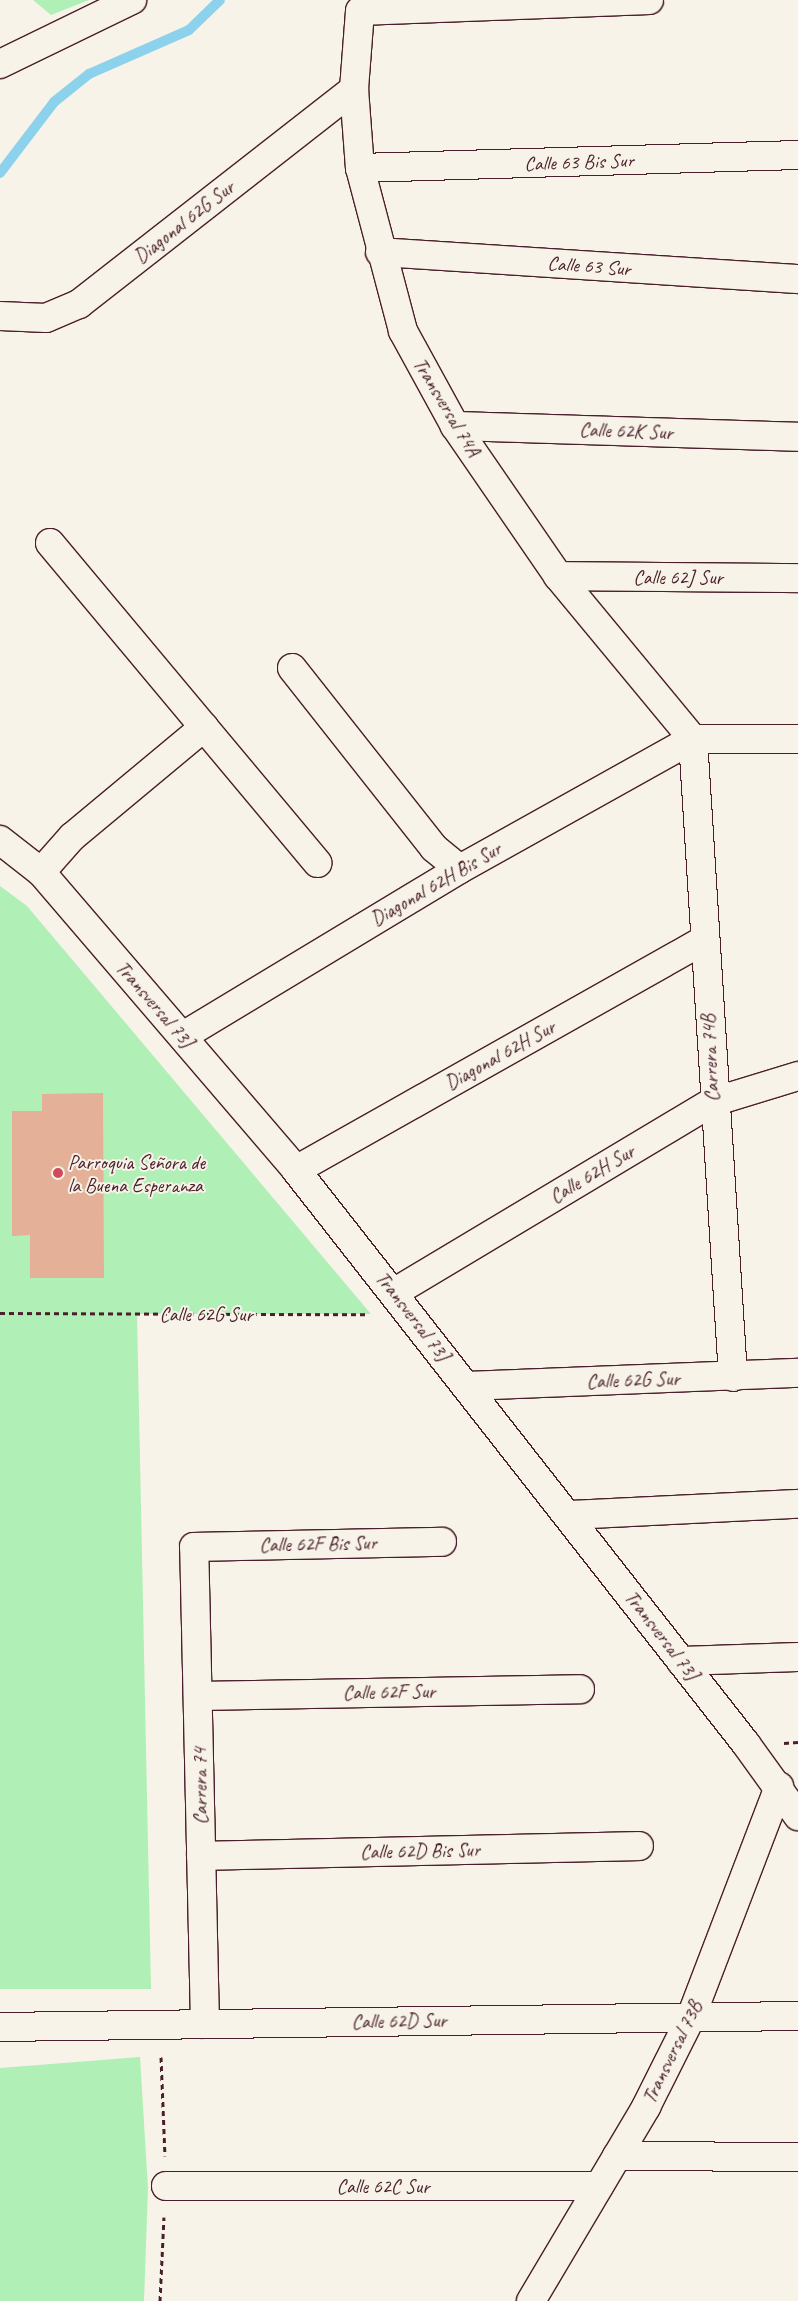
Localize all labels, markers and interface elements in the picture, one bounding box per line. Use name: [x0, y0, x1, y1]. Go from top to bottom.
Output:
street label: Calle 63 Bis Sur: [524, 148, 634, 176]
street label: Diagonal 62G Sur: [129, 176, 239, 268]
street label: Calle 63 Sur: [547, 251, 631, 281]
street label: Transversal 74A: [408, 353, 486, 461]
street label: Calle 62K Sur: [579, 417, 673, 445]
street label: Calle 62J Sur: [633, 565, 723, 589]
street label: Diagonal 62H Bis Sur: [366, 837, 506, 931]
street label: Transversal 73J: [111, 956, 199, 1052]
street label: Carrera 74B: [696, 1014, 724, 1102]
street label: Diagonal 62H Sur: [441, 1015, 559, 1095]
street label: Calle 62H Sur: [545, 1139, 639, 1209]
place label: Parroquia Señora de la Buena Esperanza: [68, 1150, 205, 1197]
marker: Parroquia Señora de la Buena Esperanza: [52, 1167, 64, 1179]
street label: Transversal 73J: [371, 1266, 455, 1366]
street label: Calle 62G Sur: [160, 1302, 252, 1326]
street label: Calle 62G Sur: [586, 1366, 680, 1394]
street label: Calle 62F Bis Sur: [259, 1531, 377, 1557]
street label: Transversal 73J: [620, 1585, 704, 1685]
street label: Calle 62F Sur: [343, 1679, 435, 1705]
street label: Carrera 74: [187, 1747, 213, 1825]
street label: Calle 62D Bis Sur: [359, 1838, 481, 1864]
street label: Transversal 73B: [637, 1997, 707, 2107]
street label: Calle 62D Sur: [351, 2008, 447, 2034]
street label: Calle 62C Sur: [337, 2174, 429, 2198]

